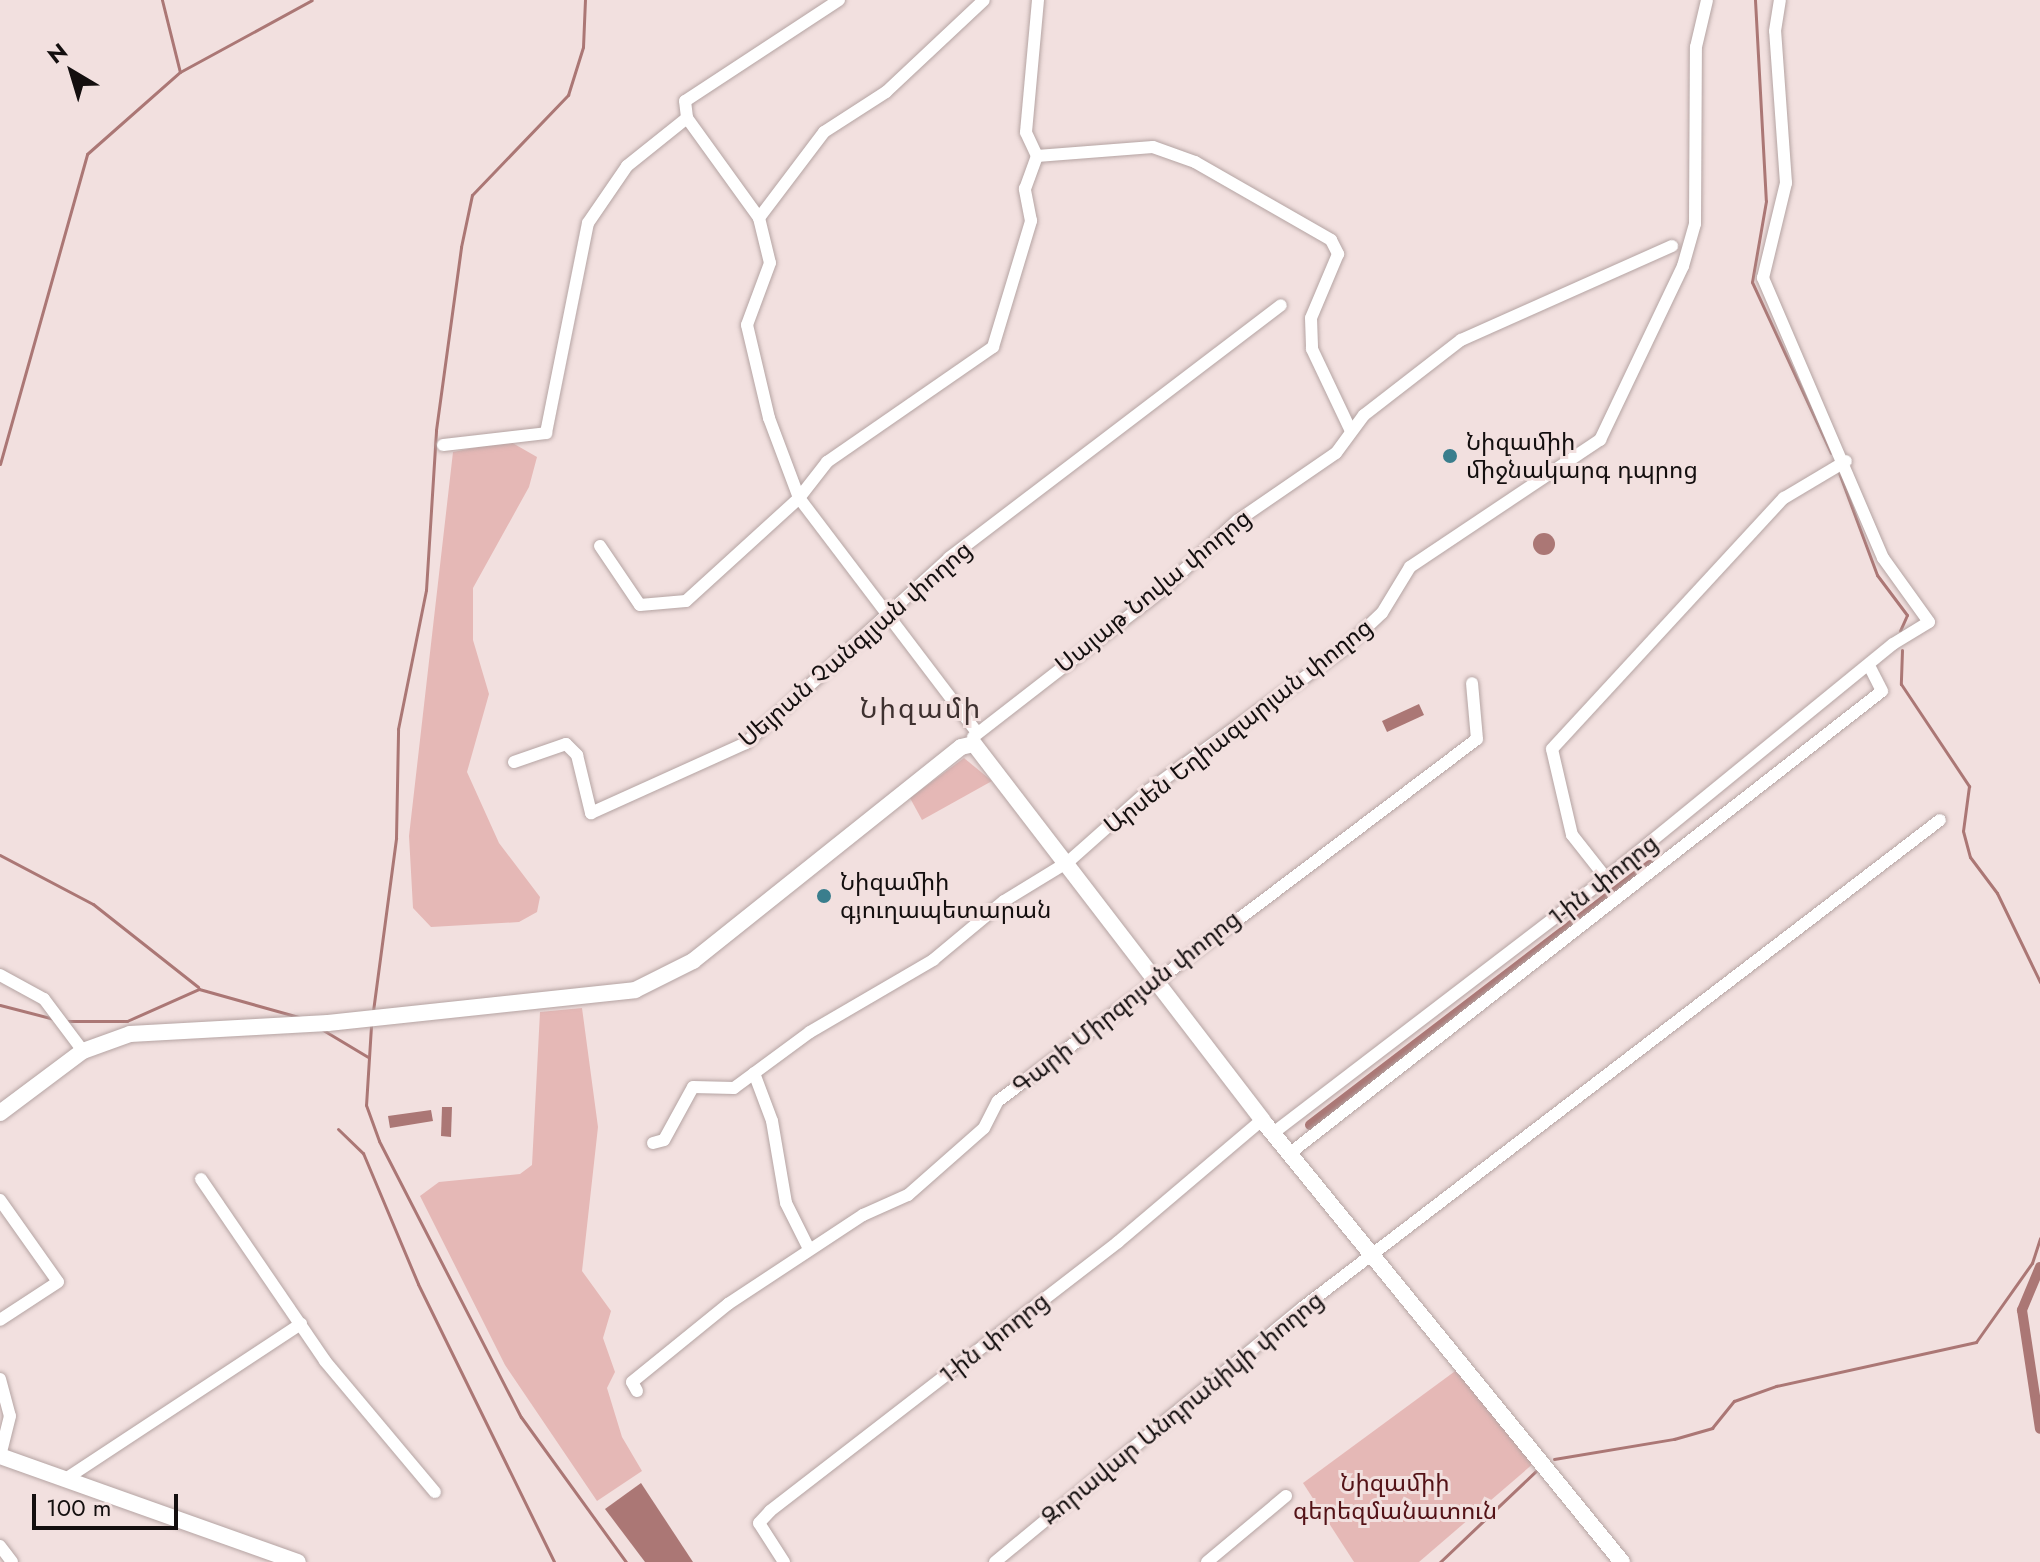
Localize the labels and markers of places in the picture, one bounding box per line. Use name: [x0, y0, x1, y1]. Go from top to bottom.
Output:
place label: Նիզամիի միջնակարգ դպրոց: [1466, 428, 1698, 484]
marker: Նիզամիի միջնակարգ դպրոց: [1441, 447, 1459, 465]
place label: Նիզամիի գյուղապետարան: [840, 868, 1051, 924]
marker: Նիզամիի գյուղապետարան: [815, 887, 833, 905]

